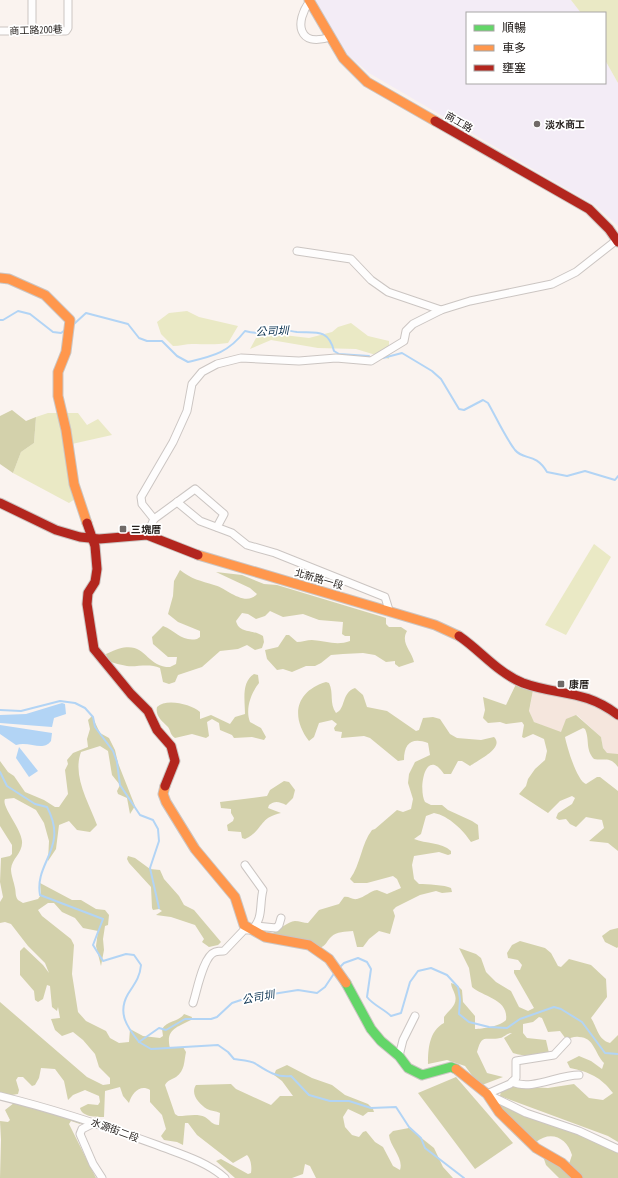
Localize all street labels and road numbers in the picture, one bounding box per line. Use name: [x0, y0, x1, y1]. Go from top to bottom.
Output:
street label: 商工路200巷: [9, 23, 63, 37]
street label: 商工路: [443, 109, 475, 135]
street label: 北新路一段: [293, 566, 345, 592]
street label: 水源街二段: [89, 1115, 141, 1145]

